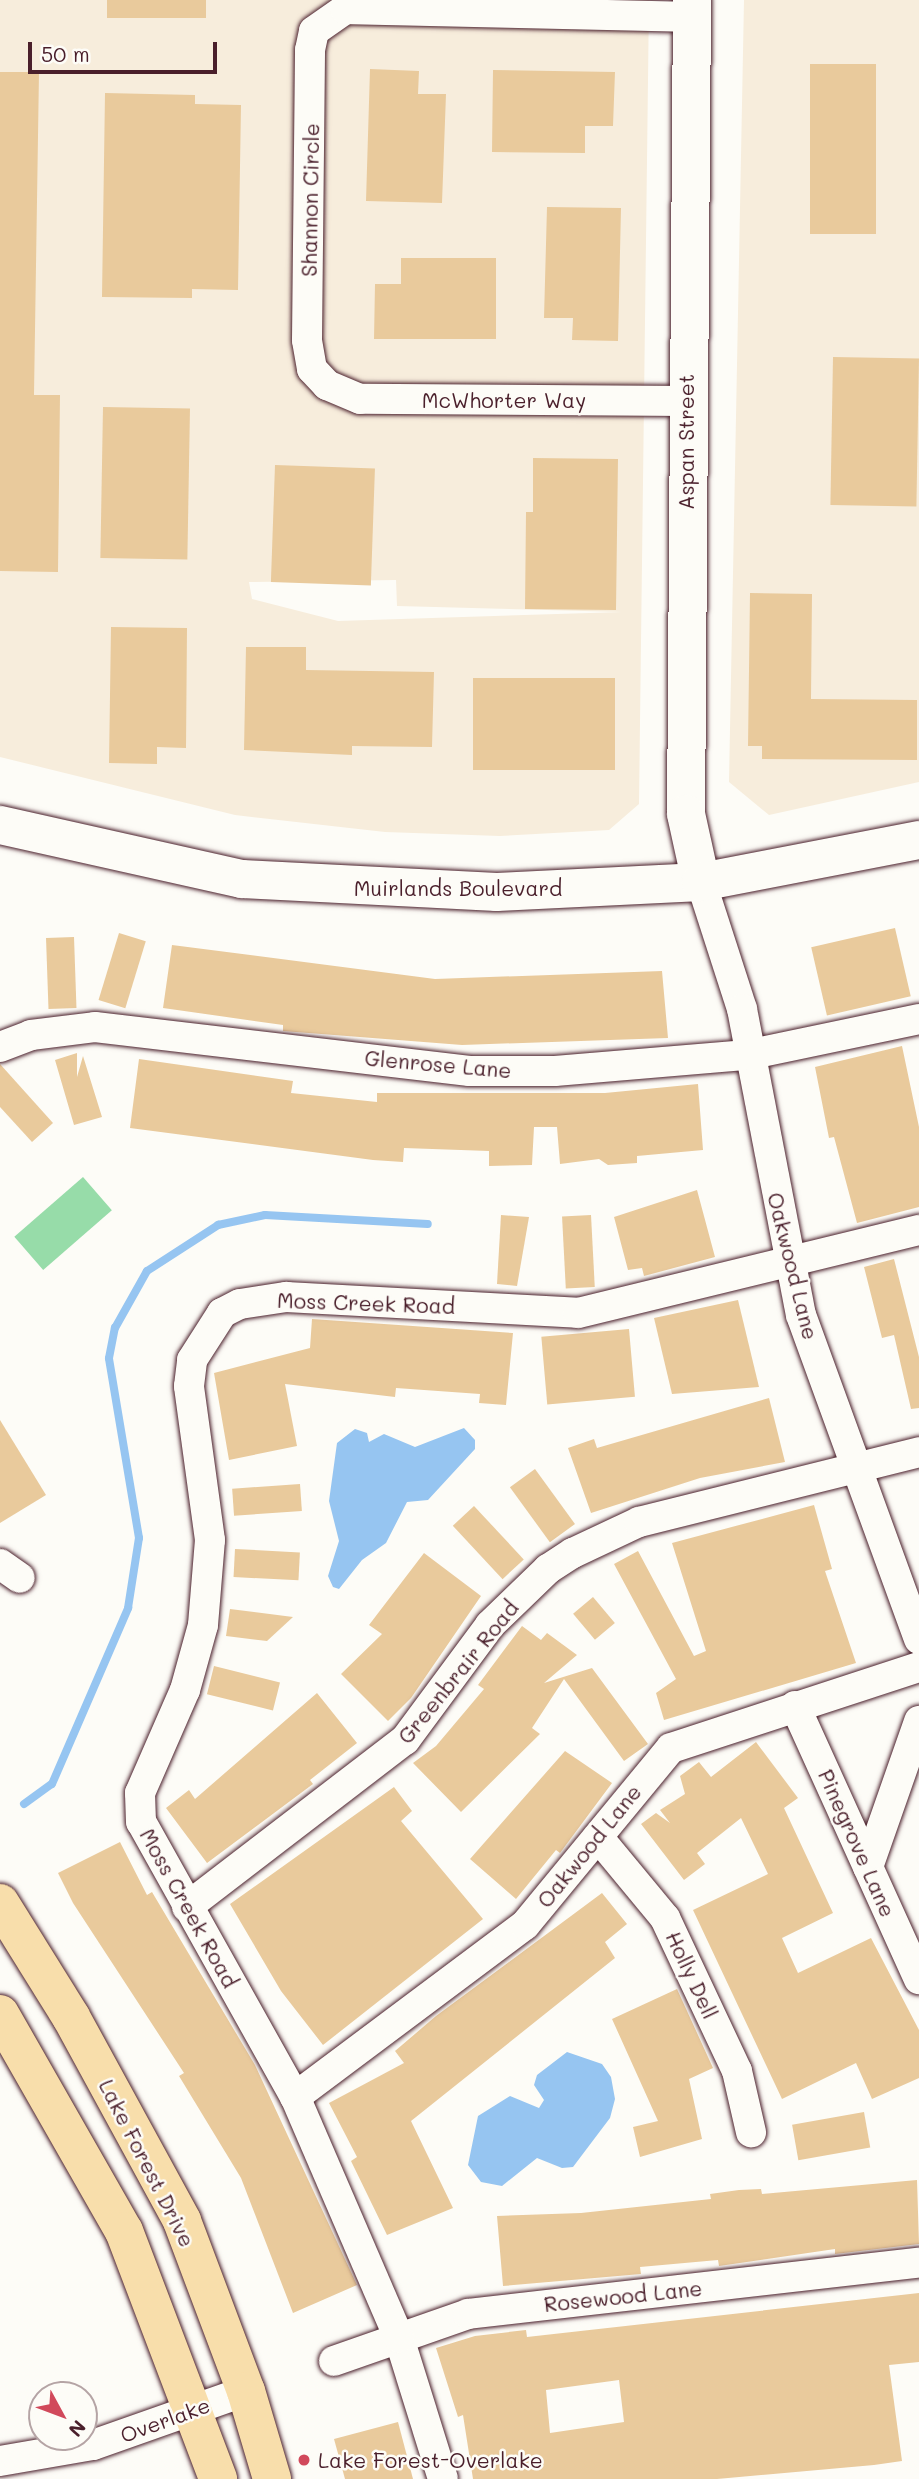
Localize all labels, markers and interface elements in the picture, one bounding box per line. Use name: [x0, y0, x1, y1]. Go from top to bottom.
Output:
scale bar: [32, 28, 220, 72]
text: 50 m: [41, 40, 90, 67]
street label: Shannon Circle: [296, 123, 324, 277]
street label: Aspan Street: [673, 374, 699, 510]
street label: McWhorter Way: [422, 387, 586, 413]
street label: Muirlands Boulevard: [354, 875, 562, 901]
street label: Glenrose Lane: [364, 1045, 512, 1083]
street label: Oakwood Lane: [763, 1190, 823, 1342]
street label: Moss Creek Road: [277, 1287, 455, 1319]
street label: Greenbrair Road: [393, 1595, 523, 1749]
street label: Pinegrove Lane: [813, 1765, 901, 1921]
street label: Oakwood Lane: [532, 1779, 646, 1913]
street label: Moss Creek Road: [135, 1824, 243, 1992]
street label: Holly Dell: [661, 1927, 723, 2023]
street label: Lake Forest Drive: [94, 2075, 200, 2251]
street label: Rosewood Lane: [543, 2275, 703, 2317]
north arrow: [28, 2381, 98, 2451]
street label: Overlake: [117, 2392, 213, 2448]
text: N: [64, 2415, 92, 2442]
place label: Lake Forest-Overlake: [318, 2447, 543, 2473]
marker: Lake Forest-Overlake: [296, 2452, 312, 2468]

